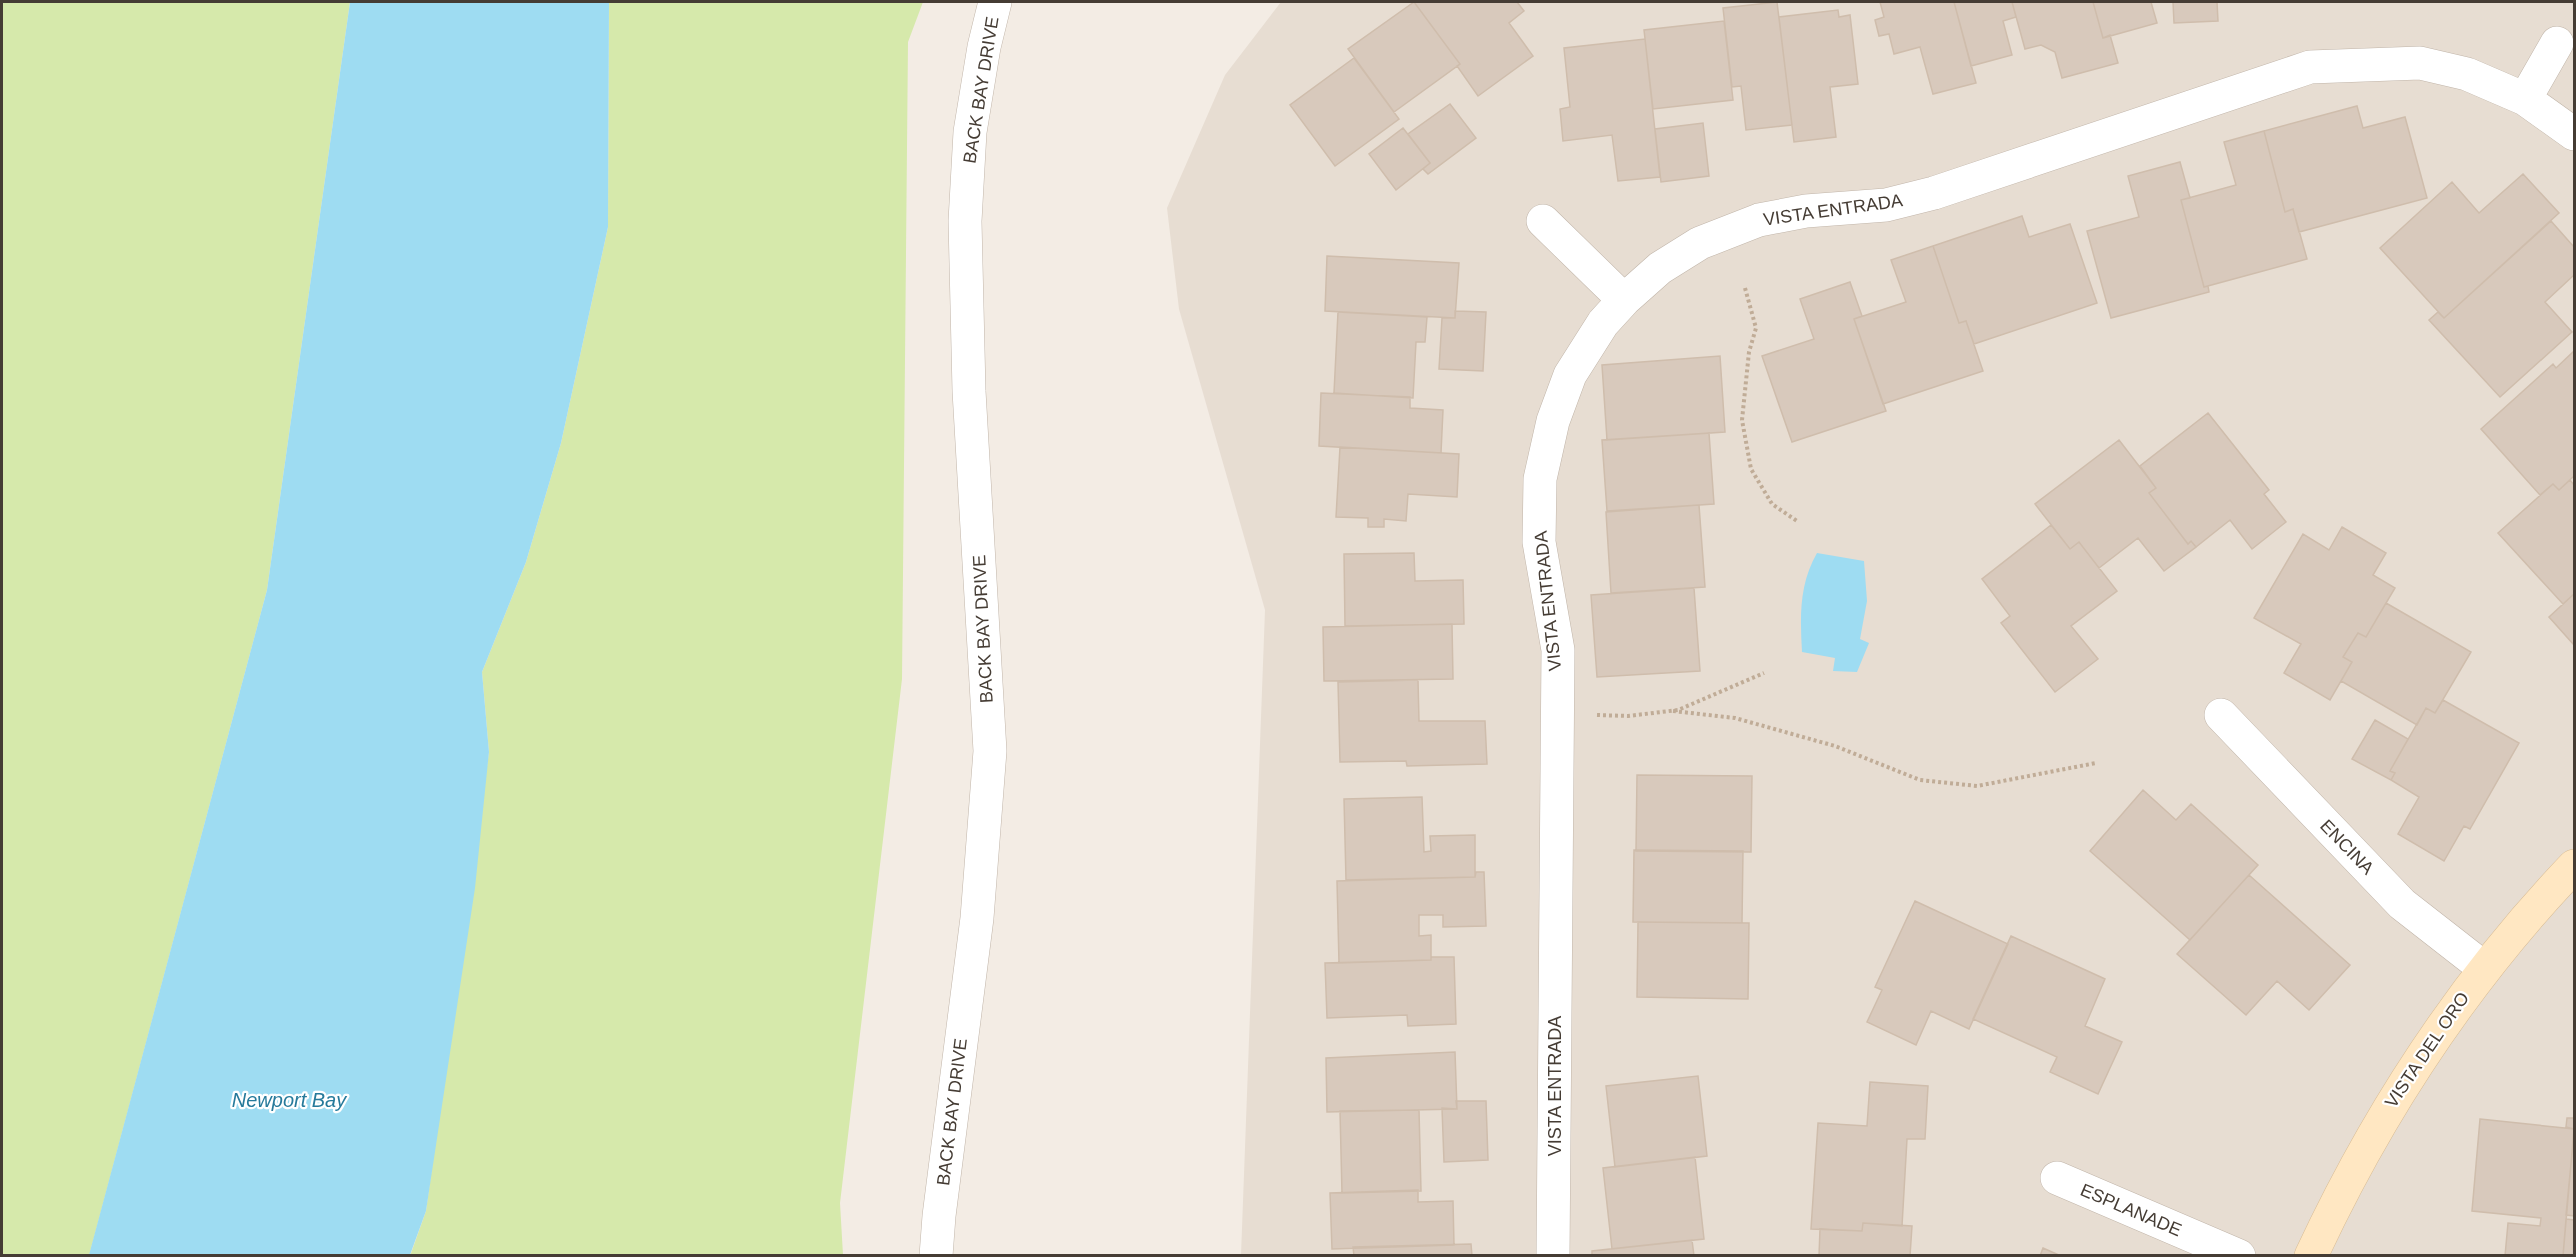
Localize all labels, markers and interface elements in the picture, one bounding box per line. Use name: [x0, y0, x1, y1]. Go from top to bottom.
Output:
street label: BACK BAY DRIVE: [960, 15, 1002, 165]
street label: VISTA ENTRADA: [1762, 190, 1904, 230]
street label: VISTA ENTRADA: [1531, 530, 1565, 672]
street label: BACK BAY DRIVE: [969, 554, 997, 704]
street label: ENCINA: [2316, 816, 2378, 878]
street label: VISTA DEL ORO: [2381, 988, 2473, 1112]
street label: VISTA ENTRADA: [1545, 1016, 1565, 1156]
street label: BACK BAY DRIVE: [933, 1037, 971, 1187]
water label: Newport Bay: [232, 1089, 347, 1111]
street label: ESPLANADE: [2077, 1180, 2185, 1240]

